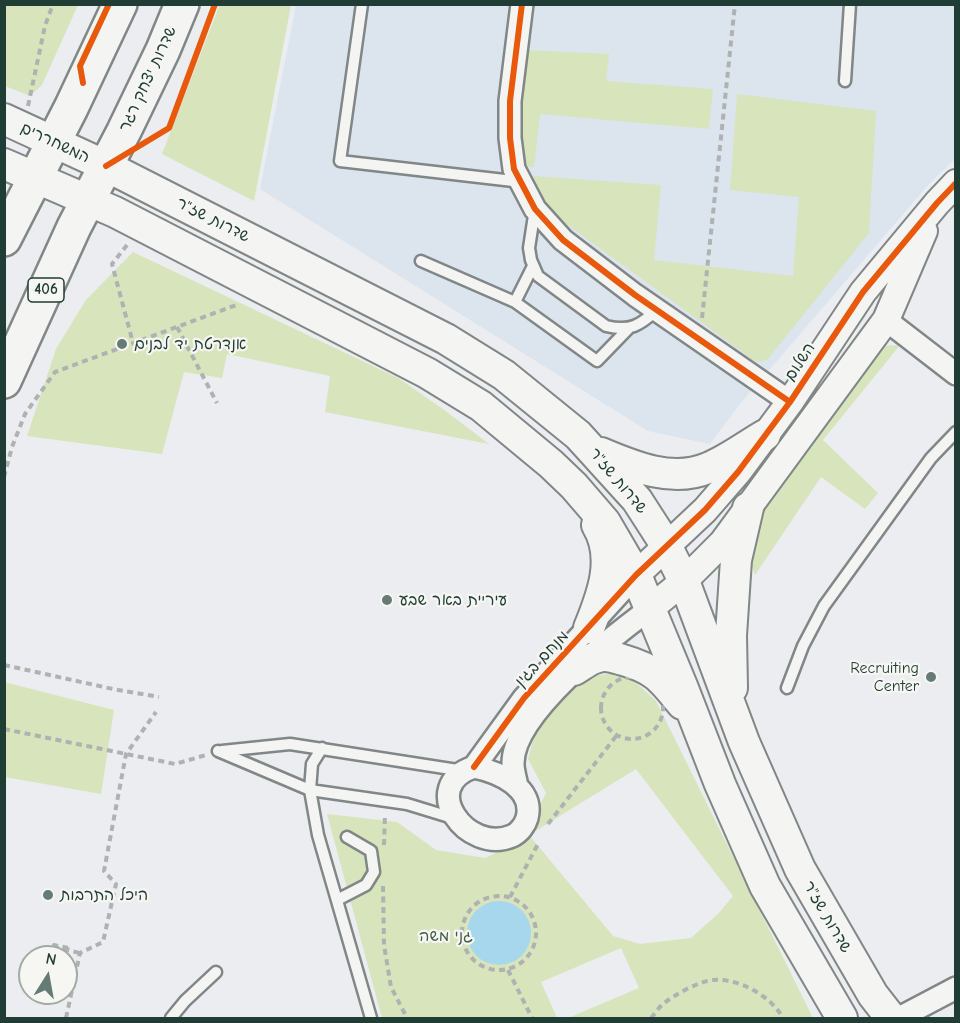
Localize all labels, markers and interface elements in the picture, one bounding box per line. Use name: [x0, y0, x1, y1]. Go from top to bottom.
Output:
street label: שדרות יצחק רגר: [115, 23, 181, 135]
street label: המשחררים: [17, 119, 93, 167]
street label: שדרות שז"ר: [173, 193, 253, 247]
road number: 406: [28, 278, 64, 302]
place label: אנדרטת יד לבנים: [134, 334, 246, 354]
marker: אנדרטת יד לבנים: [115, 337, 129, 351]
street label: השלום: [781, 339, 819, 385]
street label: שדרות שז"ר: [585, 444, 651, 518]
place label: עיריית באר שבע: [399, 590, 507, 610]
marker: עיריית באר שבע: [380, 593, 394, 607]
street label: מנחם בגין: [511, 627, 573, 691]
place label: Recruiting Center: [850, 658, 919, 696]
marker: Recruiting Center: [924, 670, 938, 684]
street label: שדרות שז"ר: [799, 878, 855, 956]
place label: היכל התרבות: [60, 885, 148, 905]
marker: היכל התרבות: [41, 888, 55, 902]
park label: גני משה: [419, 926, 473, 946]
north arrow: [18, 945, 78, 1005]
text: N: [44, 949, 58, 969]

